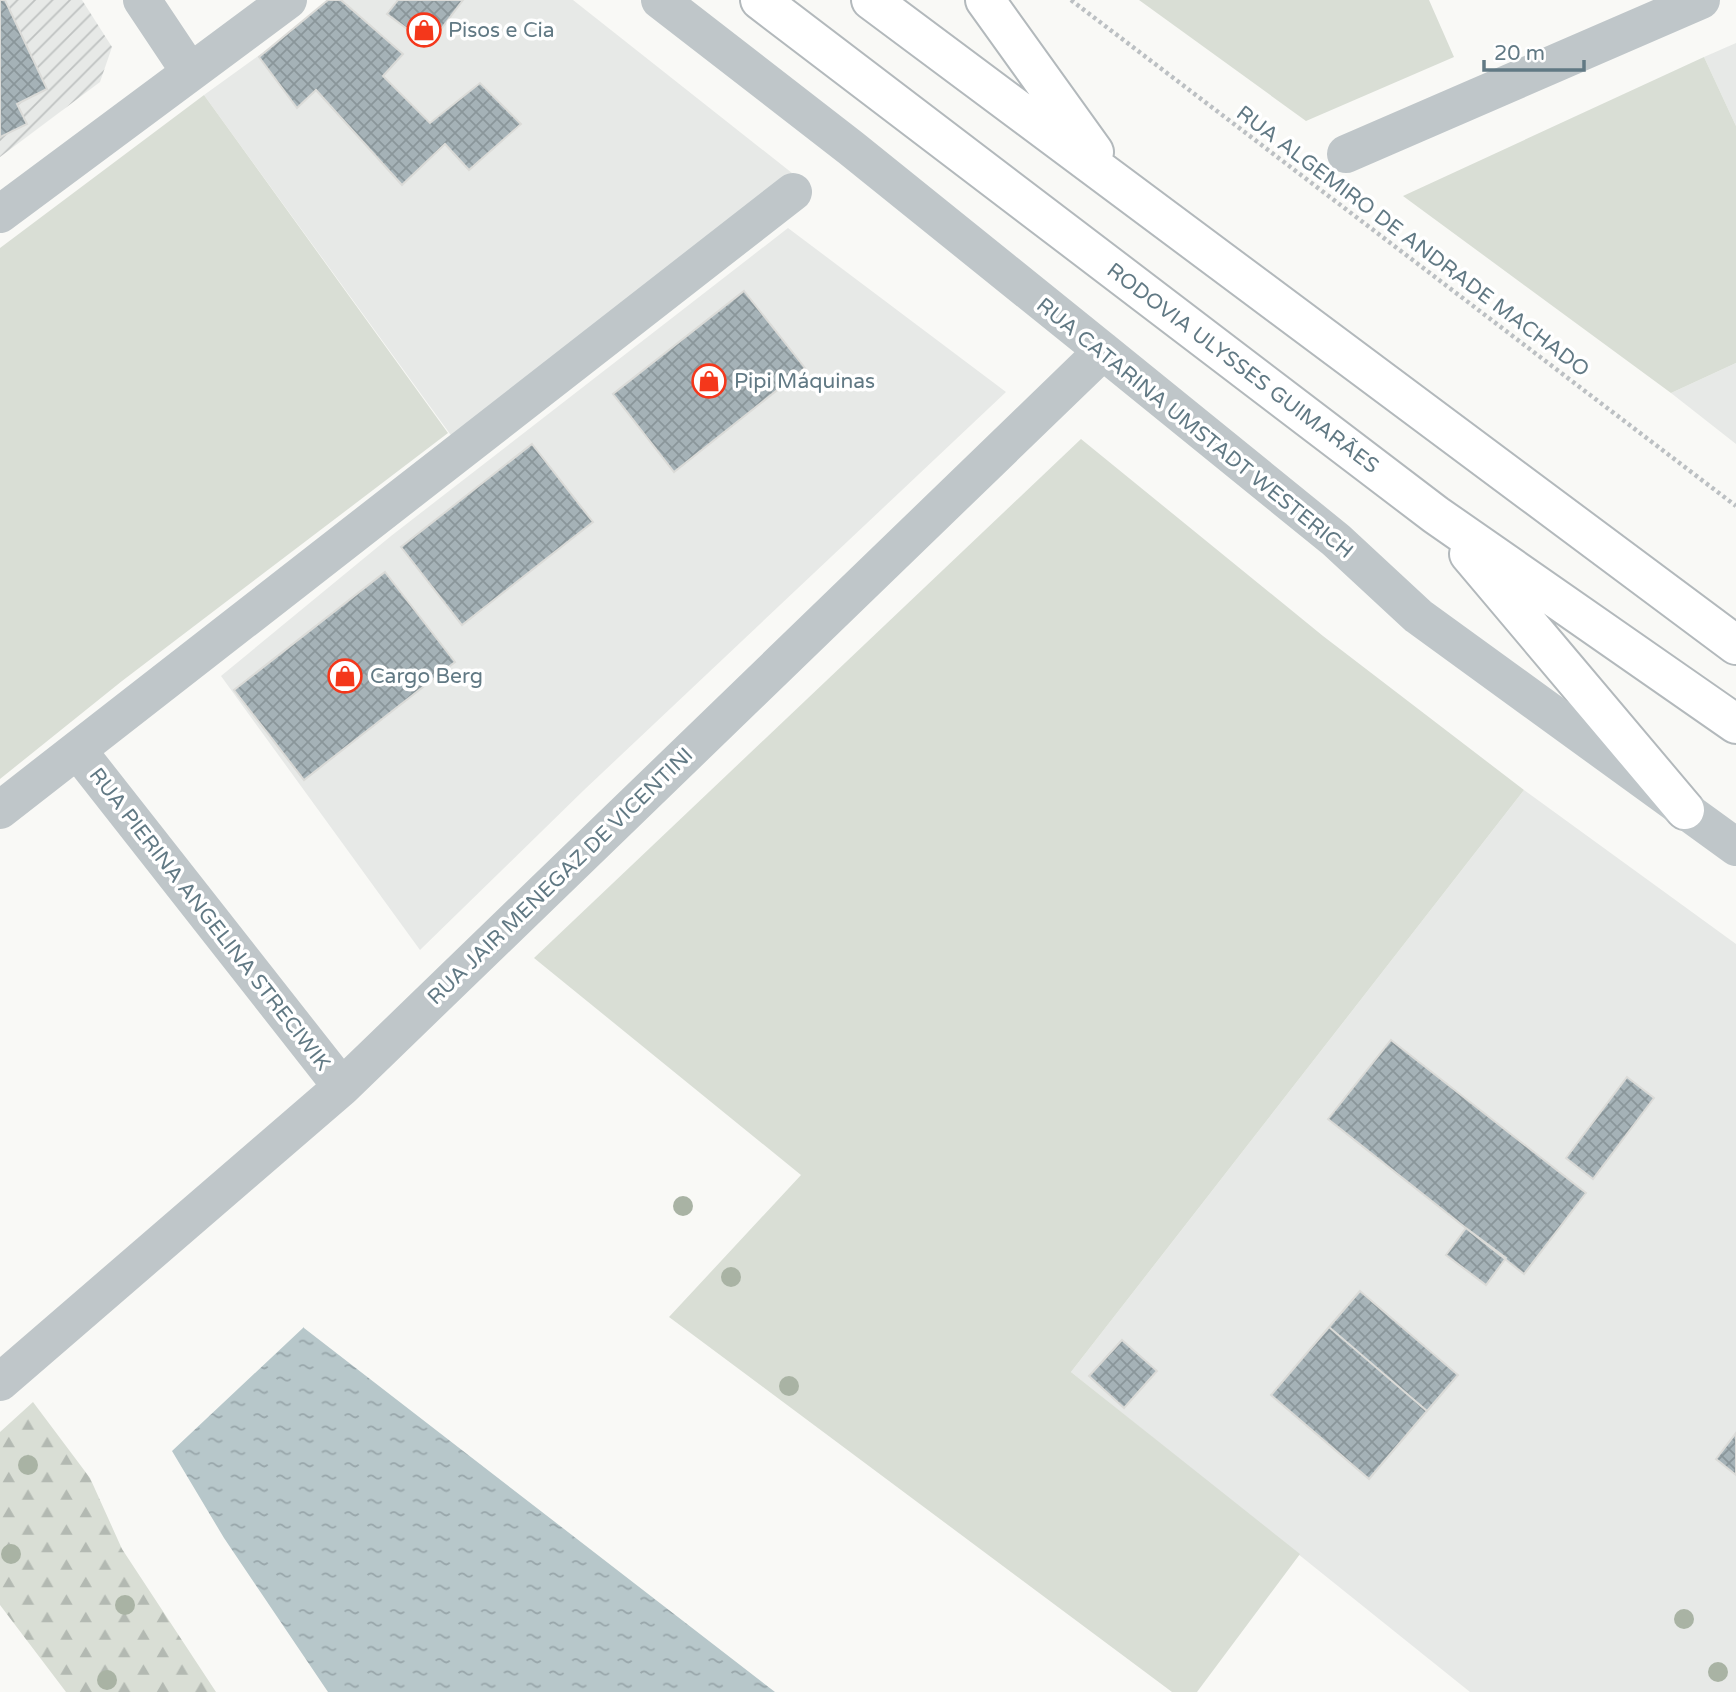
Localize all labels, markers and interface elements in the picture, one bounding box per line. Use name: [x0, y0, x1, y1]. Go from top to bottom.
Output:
shop icon: Pisos e Cia: [405, 11, 443, 49]
place label: Pisos e Cia: [448, 18, 555, 43]
scale bar: [1484, 28, 1584, 72]
text: 20 m: [1494, 41, 1545, 66]
street label: RUA ALGEMIRO DE ANDRADE MACHADO: [1231, 100, 1594, 382]
street label: RODOVIA ULYSSES GUIMARÃES: [1102, 258, 1384, 479]
street label: RUA CATARINA UMSTADT WESTERICH: [1031, 293, 1358, 564]
shop icon: Pipi Máquinas: [690, 362, 728, 400]
place label: Pipi Máquinas: [734, 369, 875, 394]
shop icon: Cargo Berg: [326, 657, 364, 695]
place label: Cargo Berg: [370, 664, 483, 689]
street label: RUA JAIR MENEGAZ DE VICENTINI: [422, 743, 698, 1010]
street label: RUA PIERINA ANGELINA STRECIWIK: [84, 763, 335, 1076]

